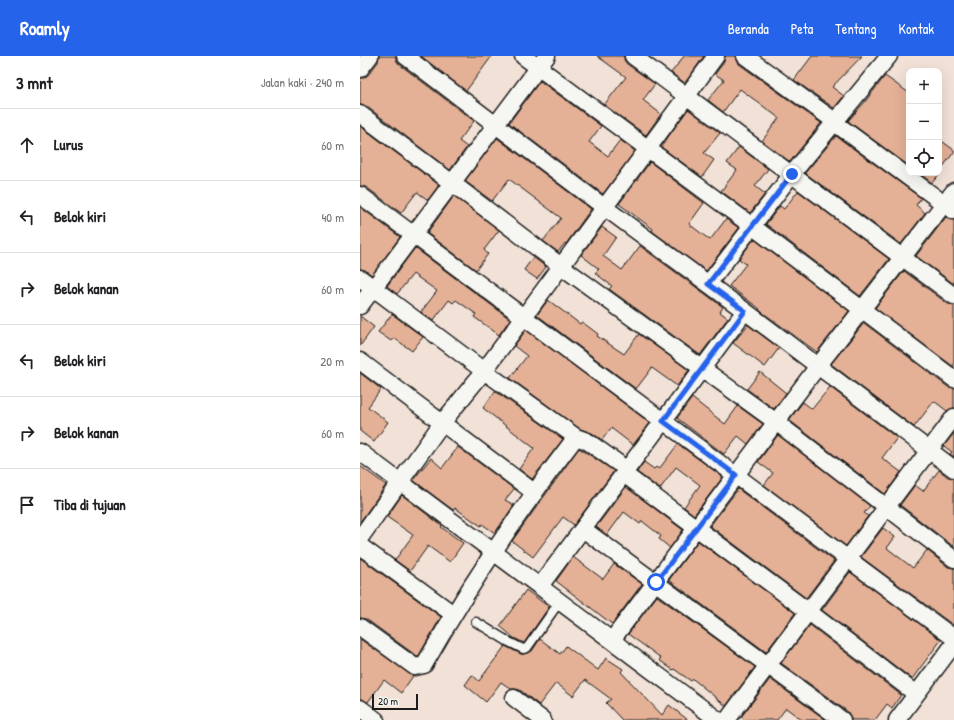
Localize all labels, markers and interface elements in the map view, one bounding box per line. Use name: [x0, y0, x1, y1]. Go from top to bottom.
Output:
text: Roamly: [20, 15, 70, 41]
text: Beranda: [728, 19, 769, 38]
text: Peta: [791, 19, 813, 38]
text: Tentang: [835, 19, 877, 38]
text: Kontak: [899, 19, 934, 38]
map controls: [906, 68, 942, 176]
button: +: [906, 68, 942, 104]
text: 3 mnt: [16, 71, 53, 94]
text: Jalan kaki · 240 m: [261, 73, 344, 91]
button: −: [906, 104, 942, 140]
icon: ahead: [16, 134, 38, 156]
text: Lurus: [54, 134, 83, 155]
text: 60 m: [321, 136, 344, 154]
button: locate: [906, 140, 942, 176]
route end: [783, 165, 801, 183]
icon: left: [16, 206, 38, 228]
text: Belok kiri: [54, 206, 106, 227]
text: 40 m: [321, 208, 344, 226]
icon: right: [16, 278, 38, 300]
text: Belok kanan: [54, 278, 119, 299]
text: 60 m: [321, 280, 344, 298]
icon: left: [16, 350, 38, 372]
text: Belok kiri: [54, 350, 106, 371]
text: 20 m: [320, 352, 344, 370]
icon: right: [16, 422, 38, 444]
text: Belok kanan: [54, 422, 119, 443]
text: 60 m: [321, 424, 344, 442]
icon: arrive: [16, 494, 38, 516]
text: Tiba di tujuan: [54, 494, 126, 515]
route start: [647, 573, 665, 591]
scale bar: [372, 692, 418, 711]
text: 20 m: [378, 694, 398, 708]

